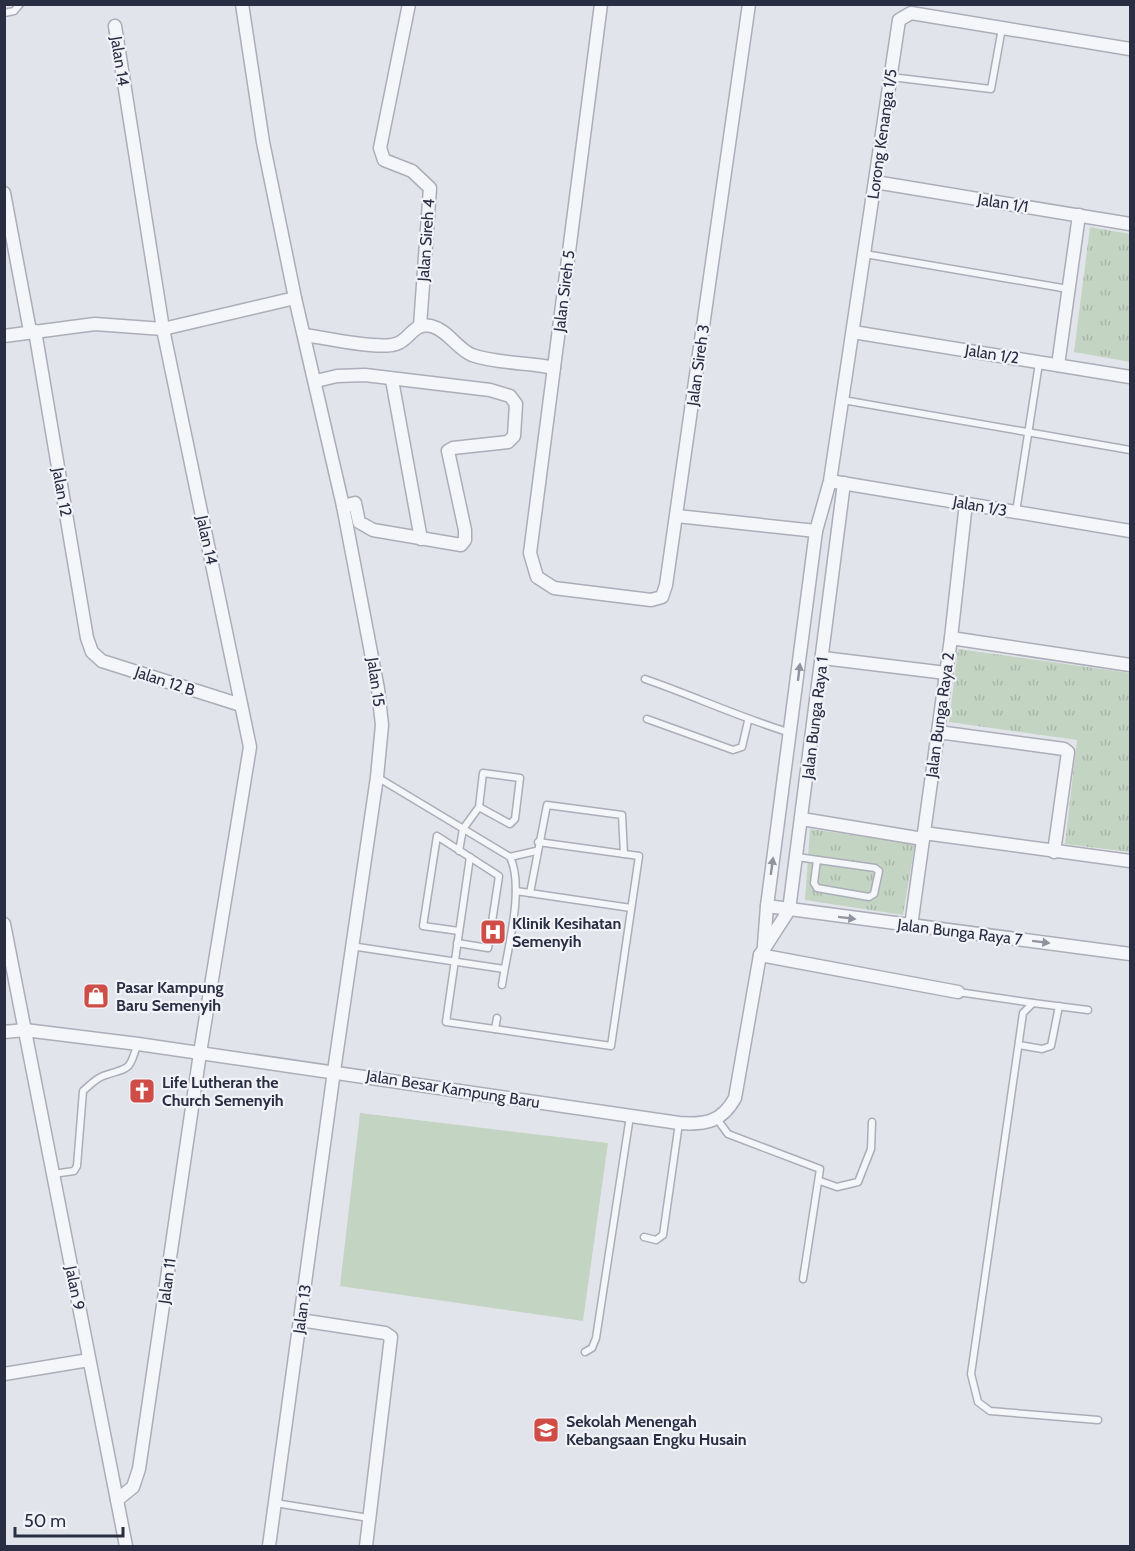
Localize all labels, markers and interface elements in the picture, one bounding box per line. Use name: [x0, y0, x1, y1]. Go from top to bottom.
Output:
street label: Jalan 14: [107, 34, 133, 87]
street label: Lorong Kenanga 1/5: [863, 68, 901, 200]
street label: Jalan 1/1: [975, 189, 1030, 216]
street label: Jalan Sireh 4: [414, 198, 438, 283]
street label: Jalan Sireh 5: [549, 249, 578, 334]
street label: Jalan Sireh 3: [683, 323, 713, 408]
street label: Jalan 1/2: [963, 340, 1020, 368]
street label: Jalan 12: [48, 465, 76, 518]
street label: Jalan 1/3: [950, 492, 1009, 520]
street label: Jalan 14: [192, 513, 221, 566]
street label: Jalan Bunga Raya 2: [922, 651, 958, 780]
street label: Jalan 15: [363, 655, 389, 708]
street label: Jalan Bunga Raya 1: [798, 656, 832, 781]
street label: Jalan 12 B: [131, 662, 198, 700]
one-way arrow: [794, 663, 803, 682]
one-way arrow: [768, 856, 777, 875]
one-way arrow: [838, 913, 857, 922]
place label: Klinik Kesihatan Semenyih: [512, 914, 621, 951]
street label: Jalan Bunga Raya 7: [895, 915, 1024, 949]
hospital icon: Klinik Kesihatan Semenyih: [478, 917, 508, 947]
one-way arrow: [1031, 938, 1050, 947]
place label: Pasar Kampung Baru Semenyih: [116, 978, 224, 1015]
shop icon: Pasar Kampung Baru Semenyih: [81, 981, 111, 1011]
street label: Jalan Besar Kampung Baru: [364, 1066, 541, 1112]
place label: Life Lutheran the Church Semenyih: [162, 1073, 284, 1110]
church icon: Life Lutheran the Church Semenyih: [127, 1076, 157, 1106]
street label: Jalan 11: [154, 1257, 180, 1306]
street label: Jalan 9: [61, 1263, 89, 1312]
street label: Jalan 13: [289, 1283, 315, 1336]
place label: Sekolah Menengah Kebangsaan Engku Husain: [566, 1412, 747, 1449]
school or university icon: Sekolah Menengah Kebangsaan Engku Husain: [531, 1415, 561, 1445]
scale bar: [15, 1500, 123, 1538]
text: 50 m: [24, 1510, 66, 1532]

